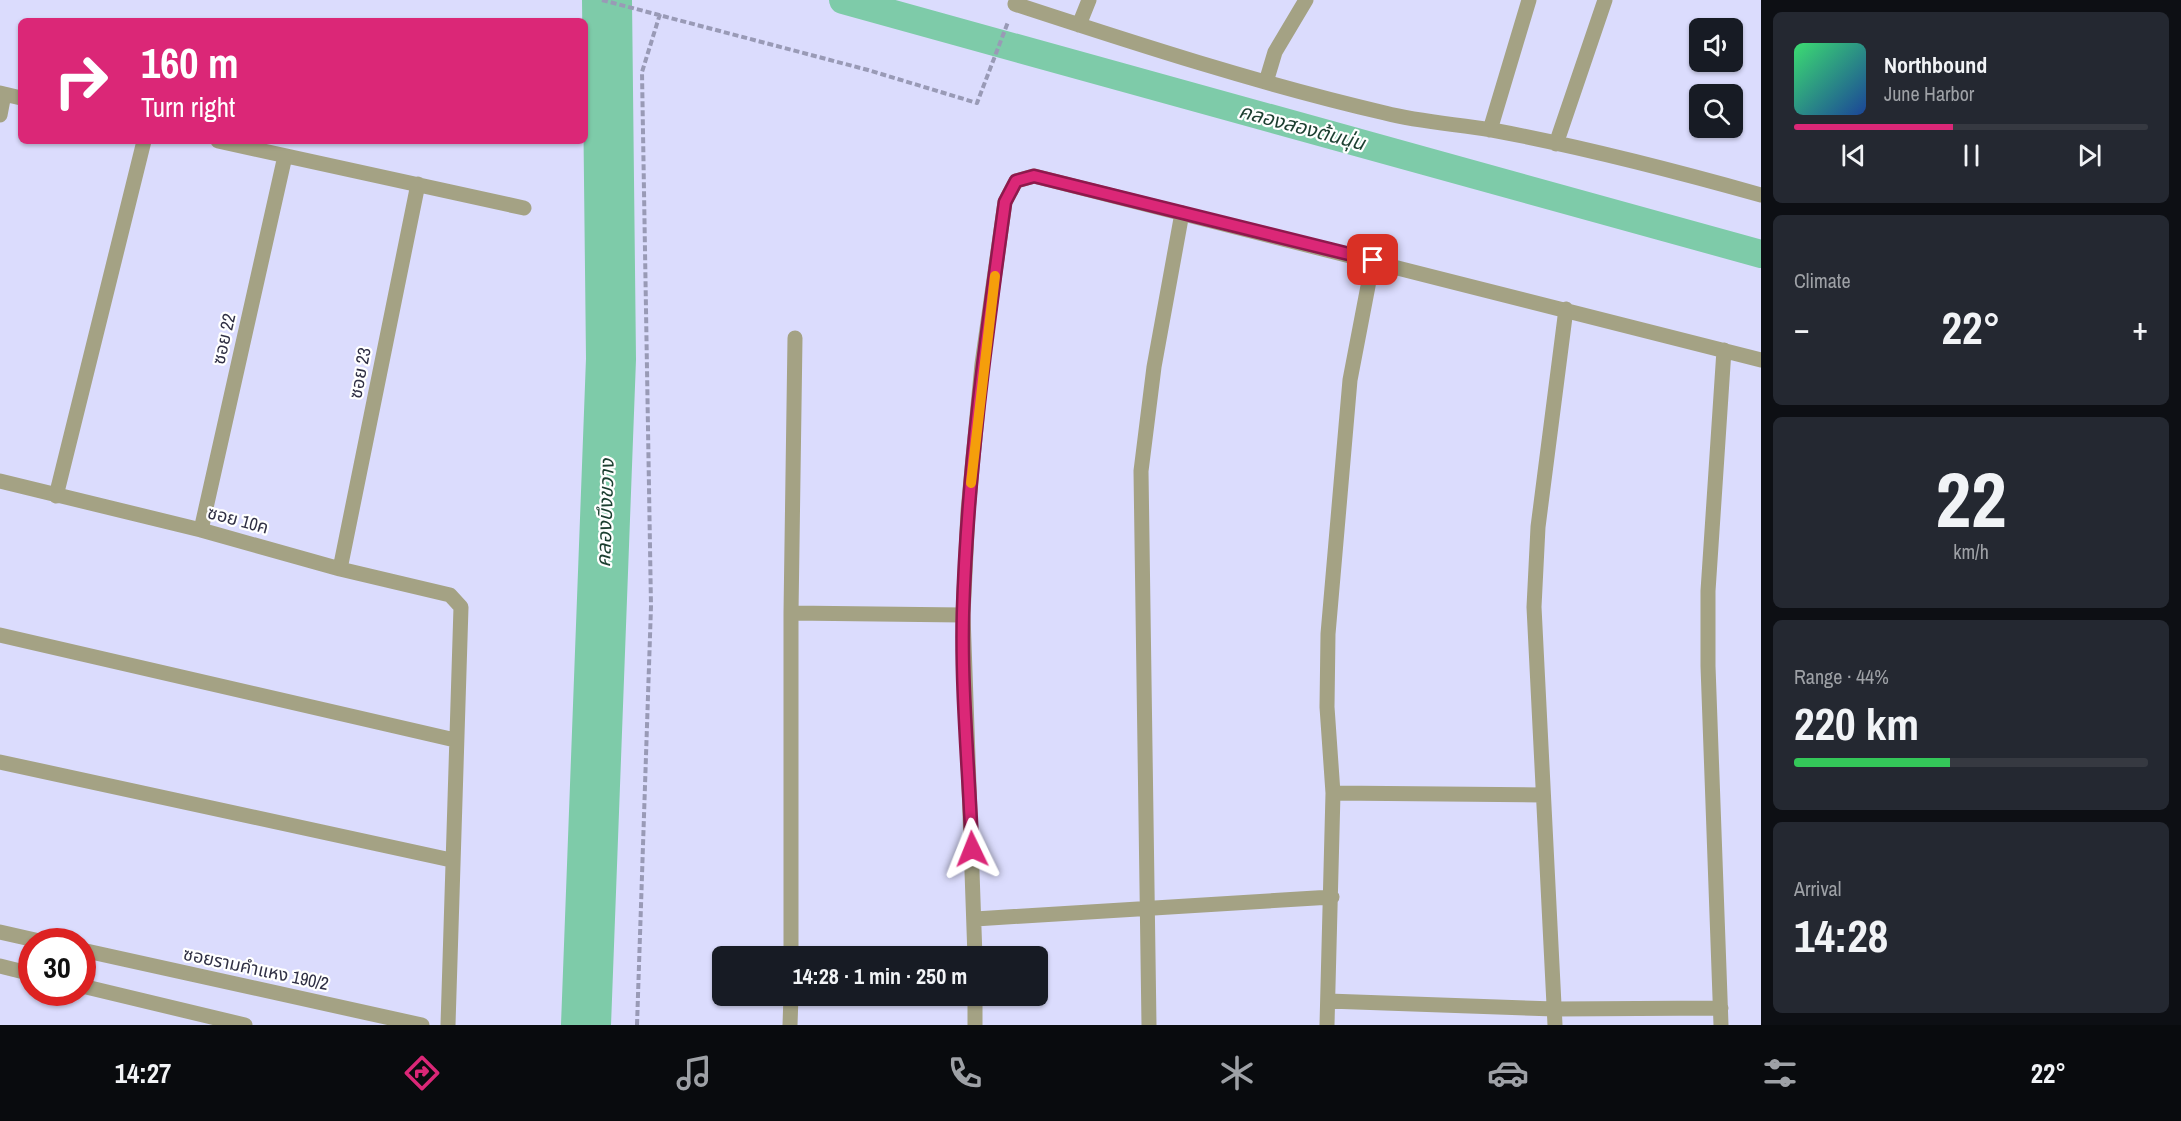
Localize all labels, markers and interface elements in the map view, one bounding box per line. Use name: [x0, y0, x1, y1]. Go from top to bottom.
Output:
map controls: [1689, 18, 1743, 138]
button: sound: [1689, 18, 1743, 72]
text: 160 m: [141, 35, 239, 91]
icon: right: [42, 42, 120, 120]
text: Northbound: [1884, 50, 1987, 80]
text: June Harbor: [1884, 80, 1974, 107]
button: search: [1689, 84, 1743, 138]
text: Turn right: [141, 89, 235, 125]
water label: คลองสองต้นนุ่น: [1236, 97, 1370, 157]
icon: previous: [1837, 139, 1870, 172]
icon: pause: [1955, 139, 1988, 172]
icon: next: [2073, 139, 2106, 172]
pin: [1347, 234, 1398, 285]
icon: arrive: [1356, 243, 1389, 276]
text: Climate: [1794, 267, 1851, 294]
text: 22°: [1941, 297, 2001, 358]
text: −: [1794, 306, 1810, 350]
text: +: [2132, 306, 2148, 350]
street label: ซอย 22: [206, 311, 241, 367]
street label: ซอย 23: [342, 345, 377, 401]
text: 22: [1935, 446, 2007, 551]
water label: คลองบึงขวาง: [589, 457, 620, 568]
street label: ซอย 10ค: [205, 499, 272, 540]
text: km/h: [1953, 538, 1989, 565]
text: Range · 44%: [1794, 663, 1889, 690]
text: 220 km: [1794, 693, 1919, 754]
position arrow: [940, 817, 1004, 881]
text: Arrival: [1794, 875, 1841, 902]
text: 14:28: [1794, 905, 1888, 966]
speed limit sign: 30: [18, 928, 96, 1006]
street label: ซอยรามคำแหง 190/2: [181, 941, 331, 996]
text: 14:28 · 1 min · 250 m: [793, 961, 967, 991]
icon: directions: [401, 1052, 443, 1094]
icon: music: [673, 1052, 715, 1094]
icon: phone: [944, 1052, 986, 1094]
icon: climate: [1216, 1052, 1258, 1094]
icon: car: [1487, 1052, 1529, 1094]
icon: filters: [1759, 1052, 1801, 1094]
text: 14:27: [115, 1055, 171, 1091]
text: 22°: [2031, 1055, 2066, 1091]

